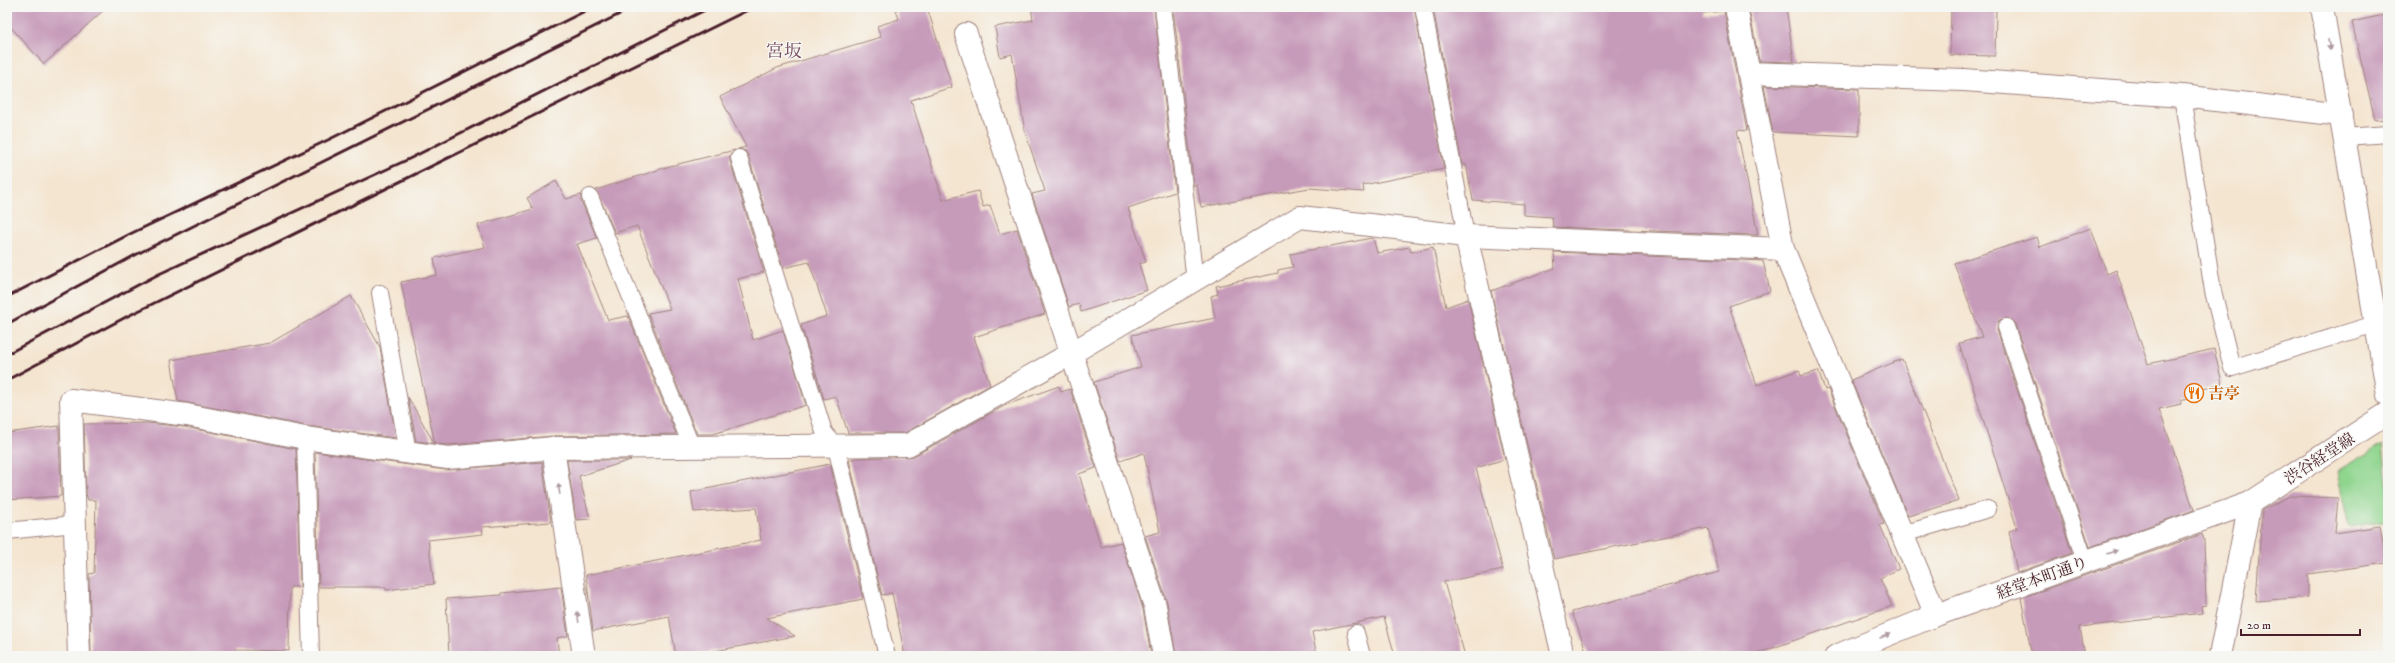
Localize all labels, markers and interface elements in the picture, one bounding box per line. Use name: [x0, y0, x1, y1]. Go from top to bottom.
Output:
one-way arrow: [2326, 39, 2332, 52]
district label: 宮坂: [766, 41, 802, 63]
restaurant icon: 吉亭: [2183, 382, 2205, 404]
place label: 吉亭: [2208, 384, 2240, 404]
street label: 渋谷経堂線: [2281, 429, 2359, 489]
one-way arrow: [556, 483, 562, 495]
one-way arrow: [2107, 548, 2119, 554]
street label: 経堂本町通り: [1994, 552, 2091, 604]
one-way arrow: [575, 611, 581, 624]
scale bar: [2241, 611, 2360, 637]
text: 20 m: [2247, 618, 2271, 633]
one-way arrow: [1880, 633, 1891, 639]

